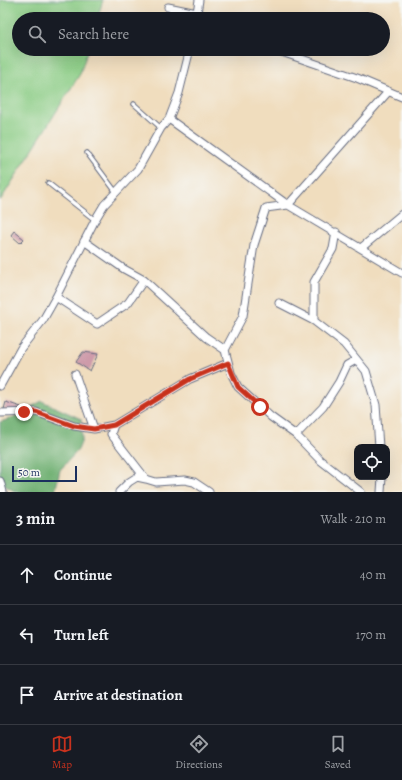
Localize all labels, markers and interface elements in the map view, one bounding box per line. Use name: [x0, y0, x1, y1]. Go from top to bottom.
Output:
search box: [12, 12, 390, 56]
icon: search: [26, 23, 48, 45]
text: Search here: [58, 24, 129, 44]
route start: [251, 398, 269, 416]
route end: [15, 403, 33, 421]
map controls: [354, 444, 390, 480]
button: locate: [354, 444, 390, 480]
scale bar: [12, 464, 77, 483]
text: 50 m: [18, 465, 40, 480]
text: 3 min: [16, 507, 55, 530]
text: Walk · 210 m: [321, 510, 386, 527]
icon: ahead: [16, 564, 38, 586]
text: Continue: [54, 565, 112, 585]
text: 40 m: [360, 566, 386, 583]
icon: left: [16, 624, 38, 646]
text: Turn left: [54, 625, 109, 645]
text: 170 m: [356, 626, 386, 643]
icon: arrive: [16, 684, 38, 706]
text: Arrive at destination: [54, 685, 183, 705]
tab: Map: [51, 733, 73, 772]
tab: Directions: [175, 733, 223, 772]
tab: Saved: [325, 733, 351, 772]

